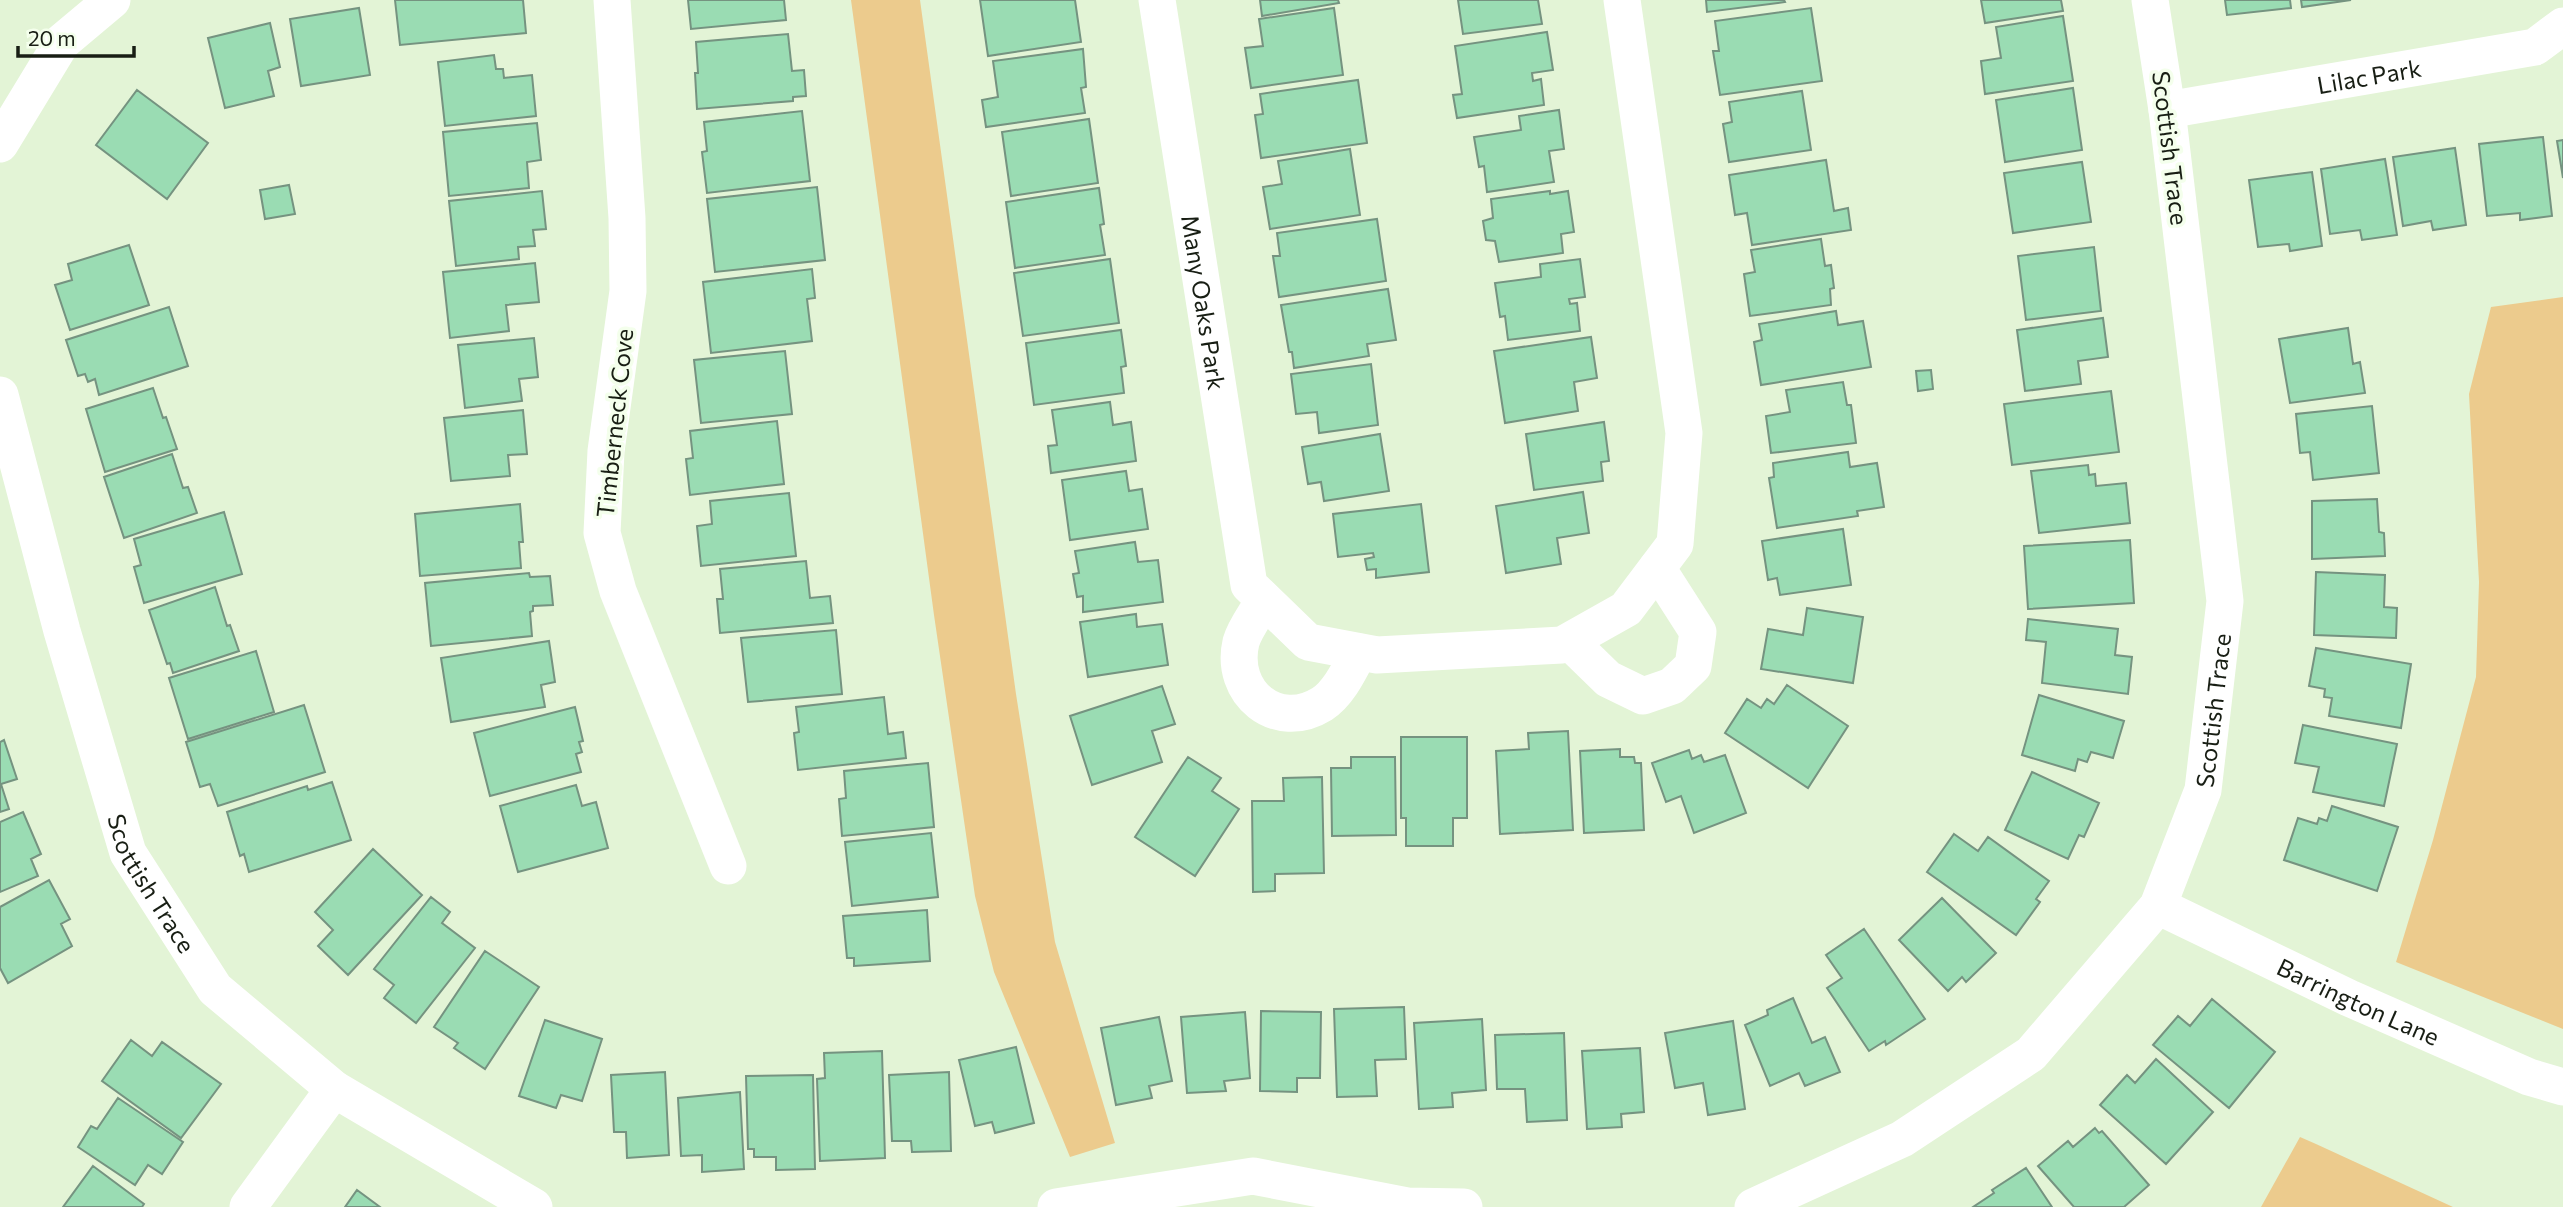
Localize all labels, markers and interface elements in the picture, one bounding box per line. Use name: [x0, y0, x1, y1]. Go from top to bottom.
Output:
scale bar: [18, 14, 133, 58]
text: 20 m: [28, 25, 76, 50]
street label: Lilac Park: [2315, 52, 2423, 99]
street label: Scottish Trace: [2147, 69, 2195, 227]
street label: Many Oaks Park: [1176, 213, 1233, 392]
street label: Timberneck Cove: [590, 327, 638, 519]
street label: Scottish Trace: [2189, 632, 2236, 789]
street label: Scottish Trace: [103, 810, 202, 958]
street label: Barrington Lane: [2273, 951, 2444, 1051]

